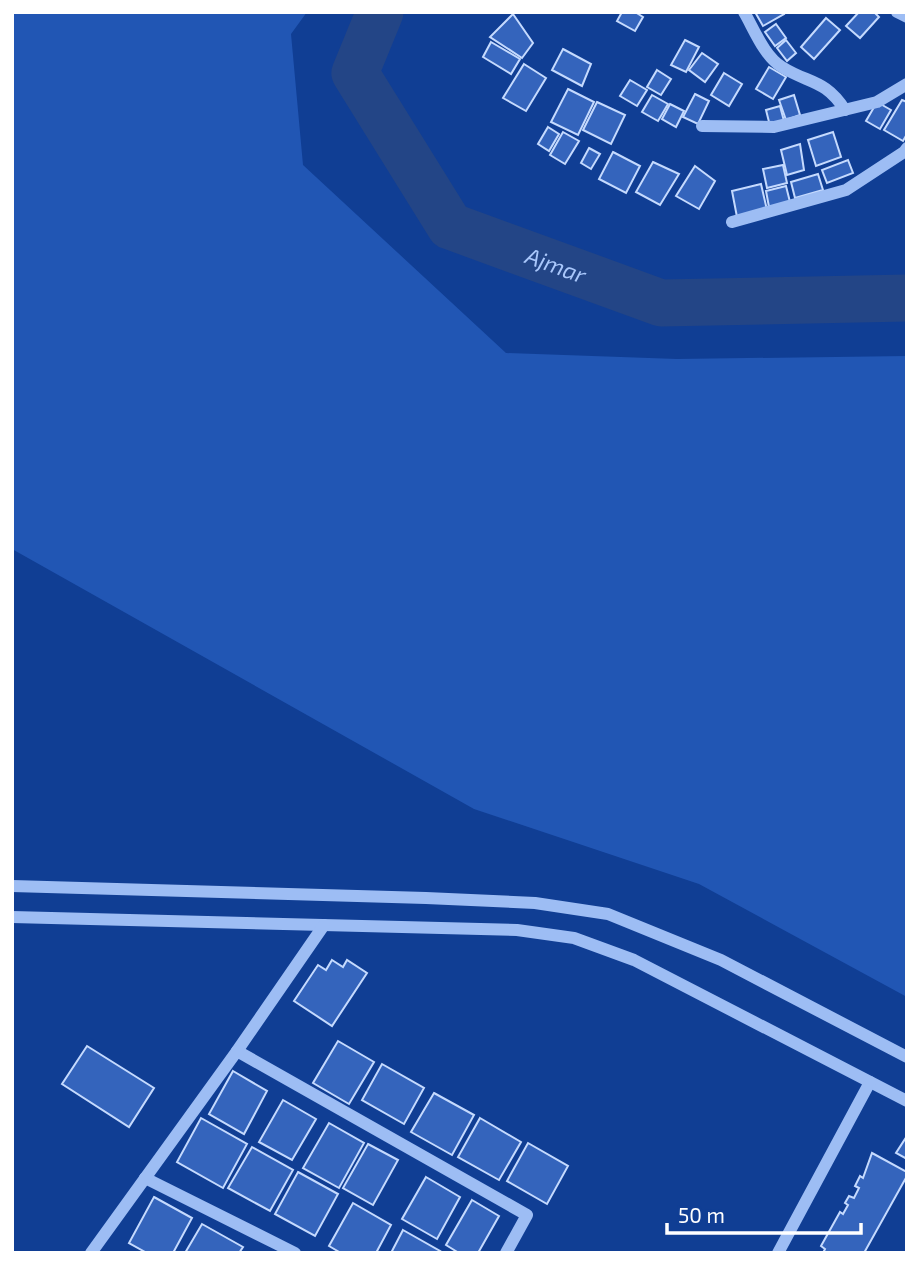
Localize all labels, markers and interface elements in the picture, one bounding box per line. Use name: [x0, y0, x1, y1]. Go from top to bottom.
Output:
water label: Ajmar: [521, 241, 591, 289]
scale bar: [667, 1192, 861, 1236]
text: 50 m: [678, 1202, 725, 1227]

